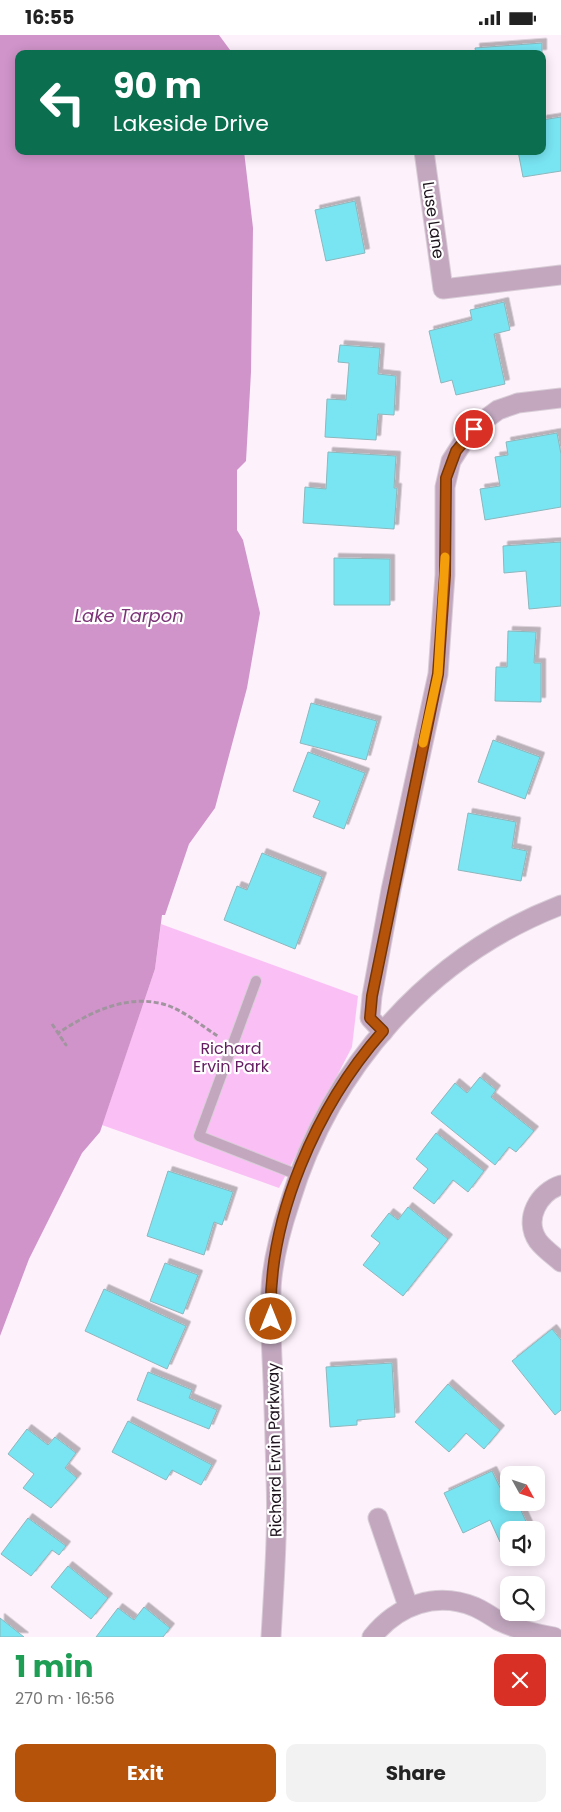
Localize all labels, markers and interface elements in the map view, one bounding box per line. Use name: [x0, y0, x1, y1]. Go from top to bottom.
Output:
text: 16:55: [25, 4, 74, 31]
text: 90 m: [113, 61, 202, 110]
icon: left: [30, 70, 95, 135]
text: Lakeside Drive: [113, 108, 269, 139]
street label: Luse Lane: [417, 180, 450, 260]
pin: [453, 408, 495, 450]
icon: arrive: [460, 415, 488, 443]
water label: Lake Tarpon: [74, 603, 184, 628]
park label: Richard Ervin Park: [193, 1037, 270, 1078]
position arrow: [244, 1292, 296, 1344]
street label: Richard Ervin Parkway: [261, 1363, 288, 1537]
north arrow: [500, 1466, 545, 1511]
map controls: [500, 1466, 545, 1621]
button: sound: [500, 1521, 545, 1566]
button: search: [500, 1576, 545, 1621]
text: 1 min: [15, 1645, 93, 1688]
button: close: [494, 1654, 546, 1706]
text: 270 m · 16:56: [15, 1687, 115, 1710]
button: Exit: [15, 1744, 276, 1802]
button: Share: [286, 1744, 546, 1802]

